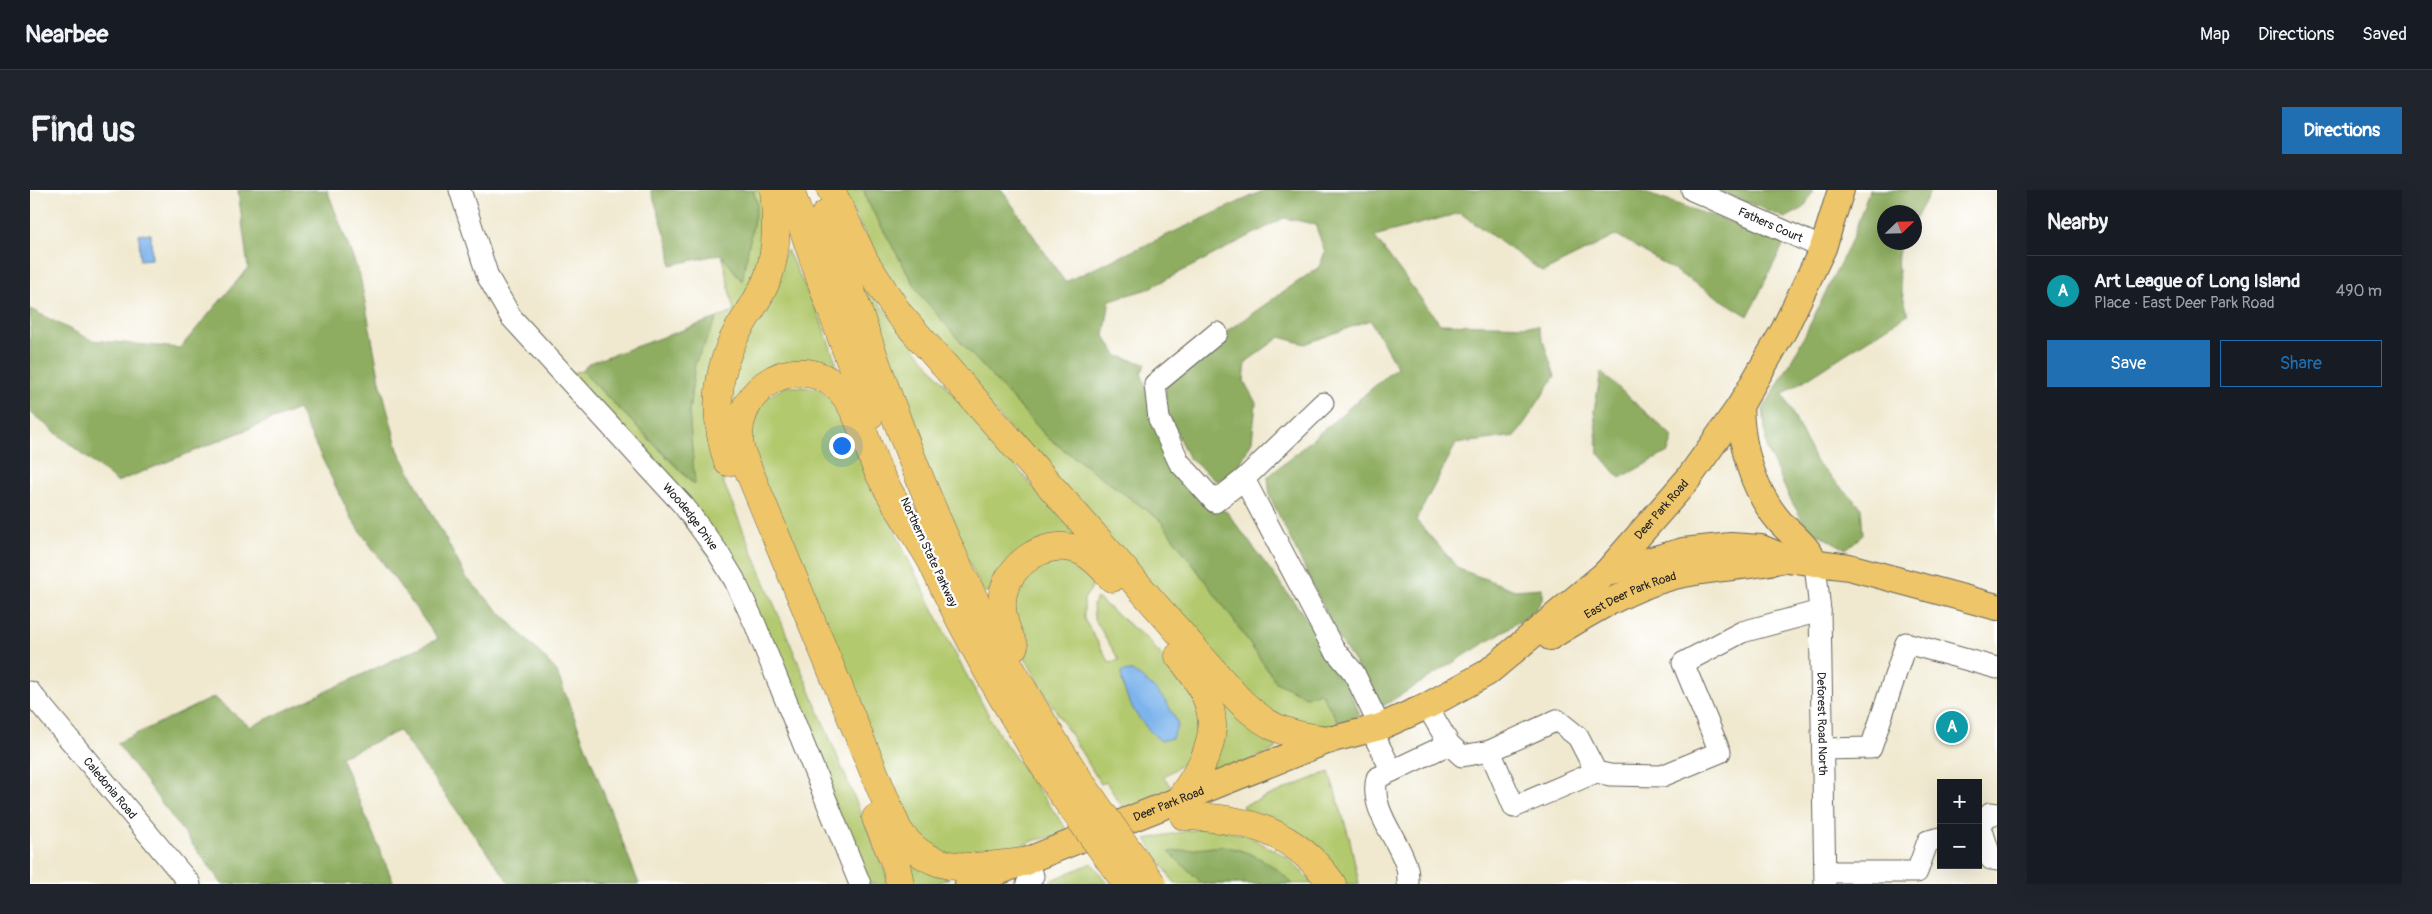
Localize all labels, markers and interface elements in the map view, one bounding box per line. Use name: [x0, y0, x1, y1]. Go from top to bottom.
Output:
text: Nearbee: [25, 20, 108, 49]
text: Map: [2200, 23, 2230, 46]
text: Directions: [2258, 23, 2334, 46]
text: Saved: [2362, 23, 2407, 46]
button: Directions: [2282, 107, 2402, 154]
text: Find us: [30, 108, 135, 152]
street label: Fathers Court: [1736, 204, 1805, 246]
north arrow: [1877, 205, 1922, 250]
text: Nearby: [2047, 209, 2108, 236]
text: Art League of Long Island: [2094, 269, 2300, 293]
text: A: [2058, 281, 2068, 301]
text: 490 m: [2336, 281, 2382, 301]
text: Place · East Deer Park Road: [2094, 293, 2275, 313]
button: Save: [2047, 340, 2210, 387]
button: Share: [2220, 340, 2382, 387]
your location: [829, 433, 855, 459]
street label: Deer Park Road: [1632, 477, 1692, 543]
street label: Woodedge Drive: [659, 480, 721, 553]
street label: Northern State Parkway: [897, 495, 961, 609]
street label: East Deer Park Road: [1582, 569, 1678, 622]
street label: Deforest Road North: [1813, 672, 1830, 776]
pin: A: [1936, 708, 1968, 746]
street label: Caledonia Road: [80, 754, 140, 822]
map controls: [1937, 779, 1982, 869]
button: +: [1937, 779, 1982, 824]
street label: Deer Park Road: [1131, 784, 1206, 825]
button: −: [1937, 824, 1982, 869]

